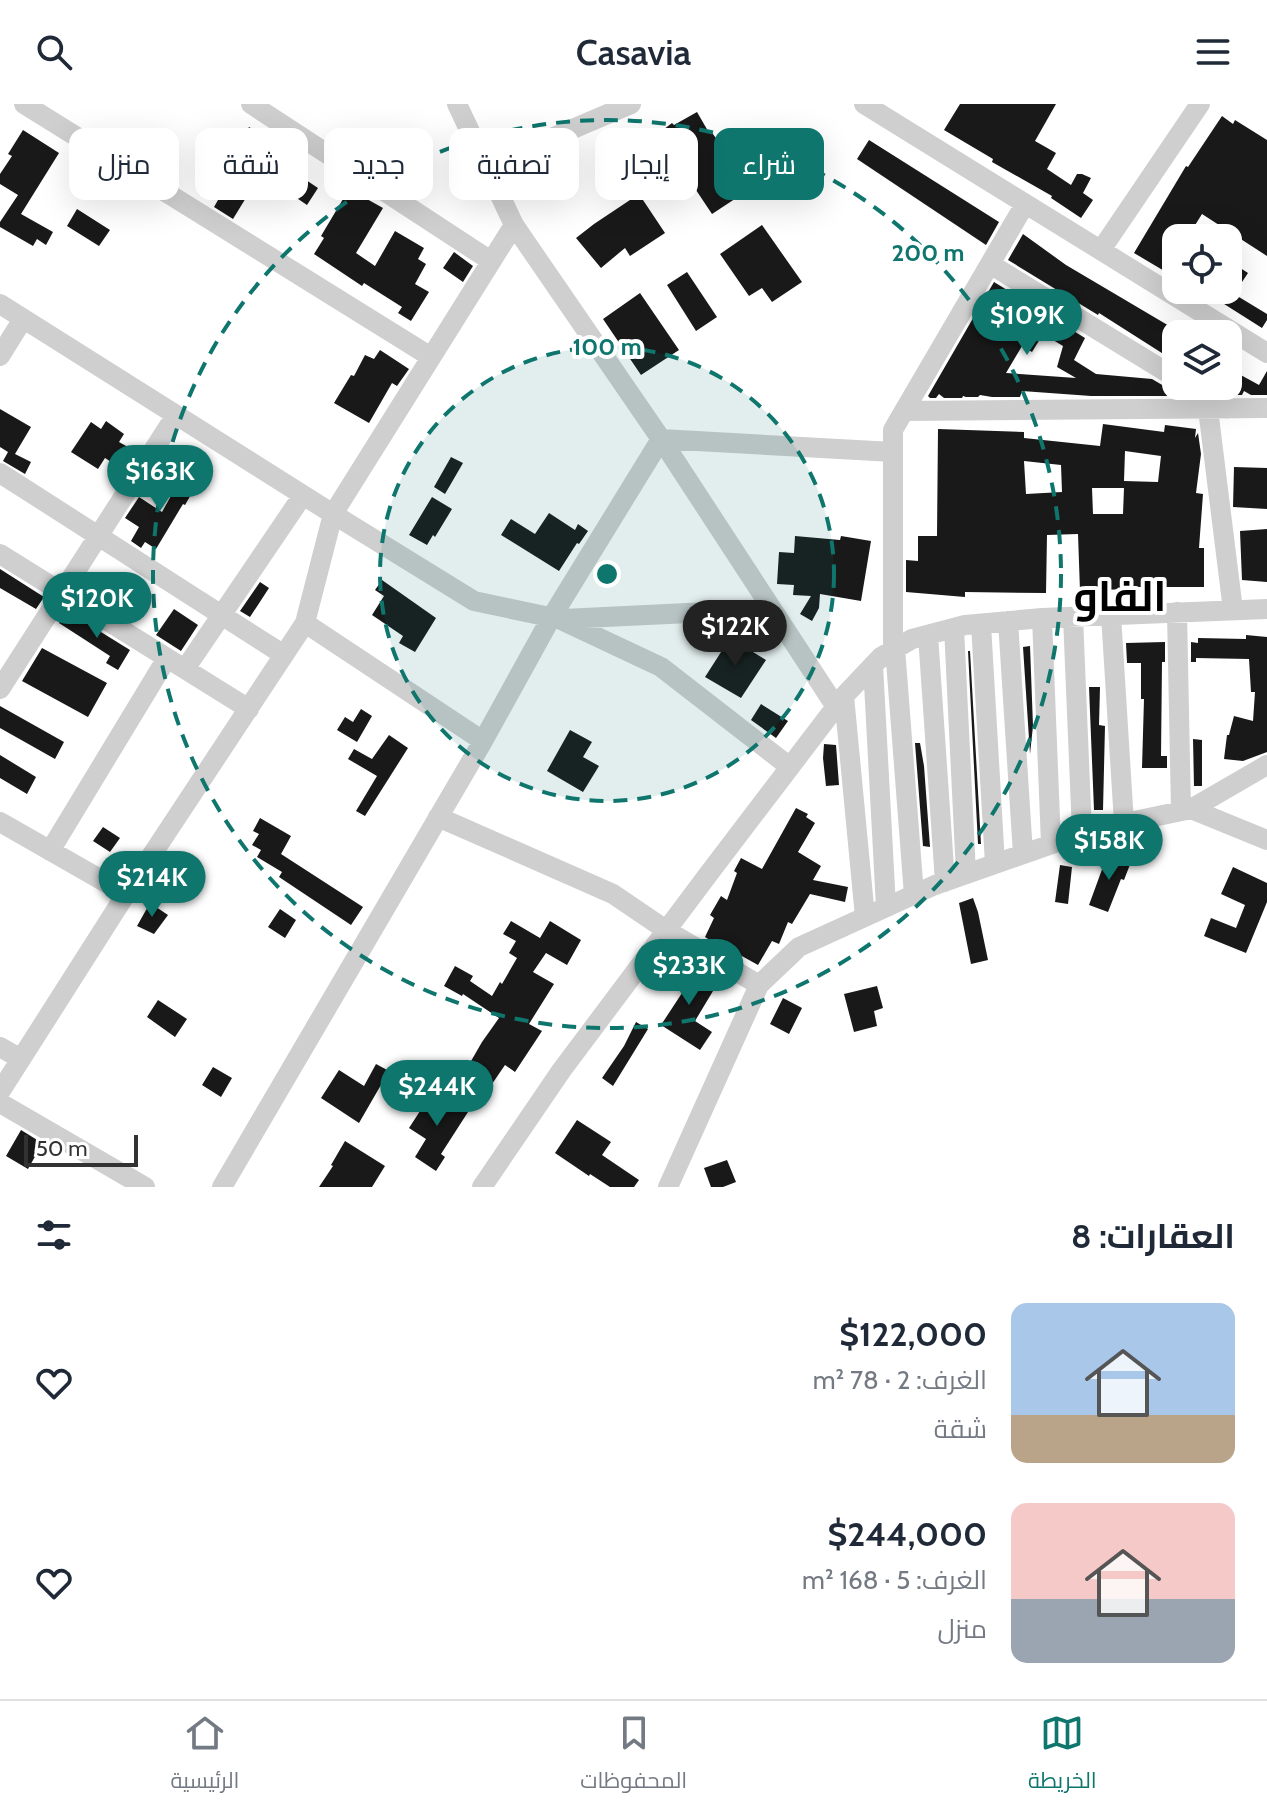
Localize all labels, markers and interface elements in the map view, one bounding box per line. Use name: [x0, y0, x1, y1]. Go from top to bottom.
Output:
icon: search: [32, 30, 76, 74]
text: Casavia: [576, 30, 691, 74]
icon: menu: [1191, 30, 1235, 74]
chip: منزل: [69, 128, 179, 200]
chip: شقة: [195, 128, 308, 200]
chip: جديد: [324, 128, 433, 200]
chip: تصفية: [449, 128, 579, 200]
chip: إيجار: [595, 128, 698, 200]
chip: شراء: [714, 128, 824, 200]
map controls: [1162, 224, 1242, 400]
button: locate: [1162, 224, 1242, 304]
text: 200 m: [892, 238, 964, 267]
pin: $109K: [971, 289, 1083, 357]
text: $109K: [990, 299, 1064, 331]
button: layers: [1162, 320, 1242, 400]
text: 100 m: [572, 332, 642, 361]
pin: $163K: [104, 445, 216, 513]
text: $163K: [125, 455, 195, 487]
centre of rings: [593, 560, 621, 588]
district label: الفاو: [1073, 570, 1167, 622]
pin: $120K: [41, 572, 153, 640]
text: $120K: [60, 582, 134, 614]
pin: $122K: [679, 600, 791, 668]
text: $122K: [701, 610, 769, 642]
pin: $158K: [1053, 814, 1165, 882]
text: $158K: [1074, 824, 1144, 856]
pin: $214K: [96, 851, 208, 919]
text: $214K: [117, 861, 187, 893]
pin: $233K: [633, 939, 745, 1007]
text: $233K: [652, 949, 726, 981]
pin: $244K: [381, 1060, 493, 1128]
text: $244K: [398, 1070, 476, 1102]
scale bar: [24, 1131, 138, 1167]
text: 50 m: [36, 1135, 88, 1162]
icon: filters: [32, 1213, 76, 1257]
text: العقارات: 8: [1071, 1215, 1235, 1257]
text: $122,000: [839, 1313, 987, 1355]
icon: home: [1075, 1335, 1171, 1431]
icon: heart: [32, 1361, 76, 1405]
text: الغرف: 2 · 78 m²: [813, 1364, 987, 1396]
text: شقة: [934, 1413, 987, 1445]
text: $244,000: [827, 1513, 987, 1555]
icon: home: [1075, 1535, 1171, 1631]
icon: heart: [32, 1561, 76, 1605]
text: الغرف: 5 · 168 m²: [802, 1564, 987, 1596]
text: منزل: [938, 1613, 987, 1645]
tab: الرئيسية: [170, 1711, 239, 1801]
tab: المحفوظات: [580, 1711, 687, 1801]
tab: الخريطة: [1028, 1711, 1097, 1801]

